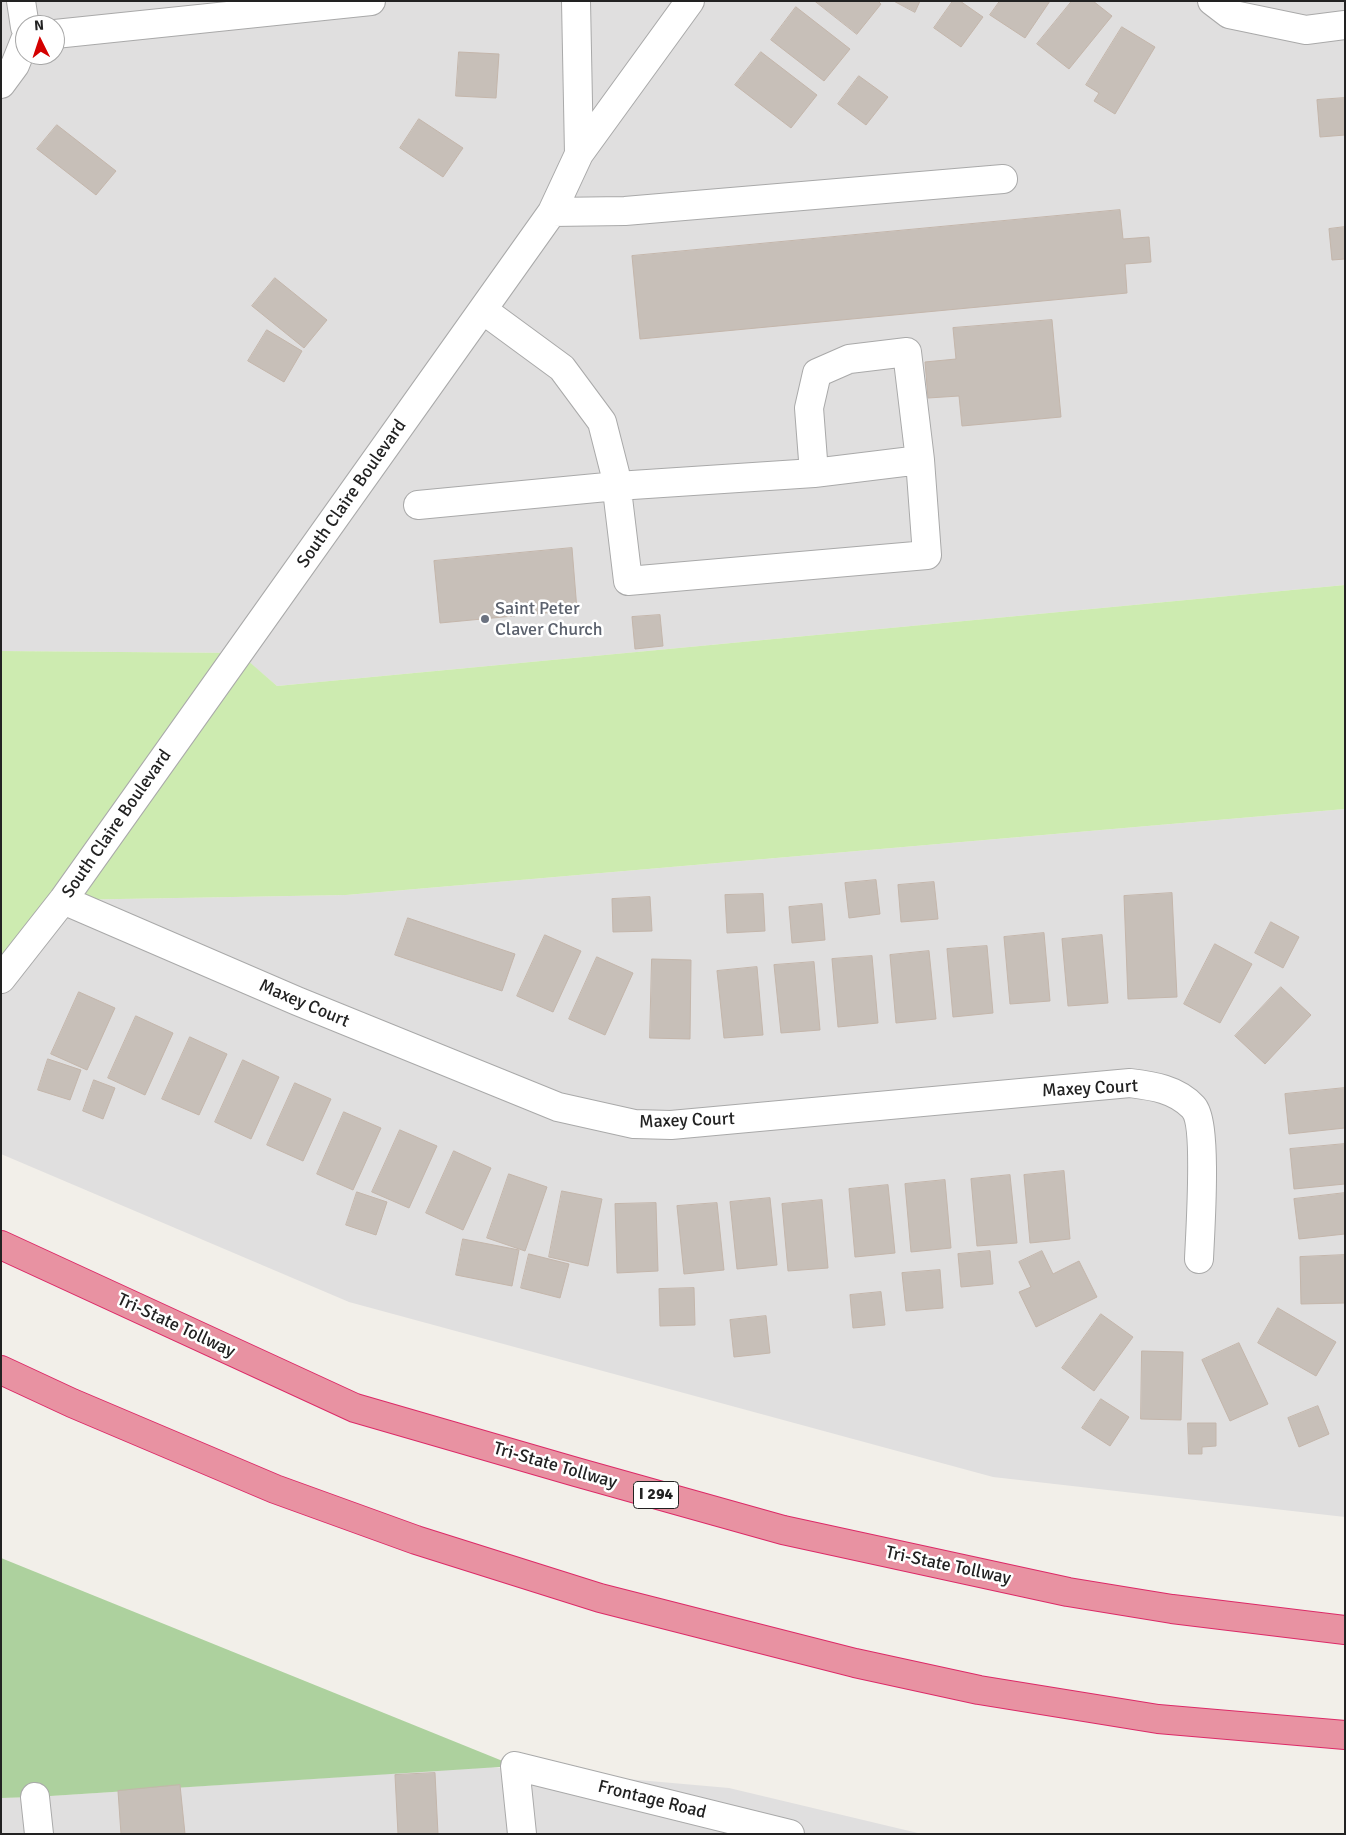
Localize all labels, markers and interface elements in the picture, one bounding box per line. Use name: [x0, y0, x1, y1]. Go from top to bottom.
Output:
north arrow: [15, 15, 65, 65]
text: N: [34, 17, 44, 34]
street label: South Claire Boulevard: [293, 416, 411, 572]
place label: Saint Peter Claver Church: [495, 598, 603, 640]
marker: Saint Peter Claver Church: [479, 613, 491, 625]
street label: South Claire Boulevard: [58, 746, 176, 902]
street label: Maxey Court: [256, 975, 352, 1033]
street label: Maxey Court: [1041, 1076, 1139, 1102]
street label: Maxey Court: [639, 1109, 735, 1133]
street label: Tri-State Tollway: [114, 1289, 238, 1363]
street label: Tri-State Tollway: [491, 1438, 619, 1494]
road number: I 294: [634, 1482, 678, 1508]
street label: Tri-State Tollway: [883, 1542, 1013, 1590]
street label: Frontage Road: [596, 1776, 708, 1824]

